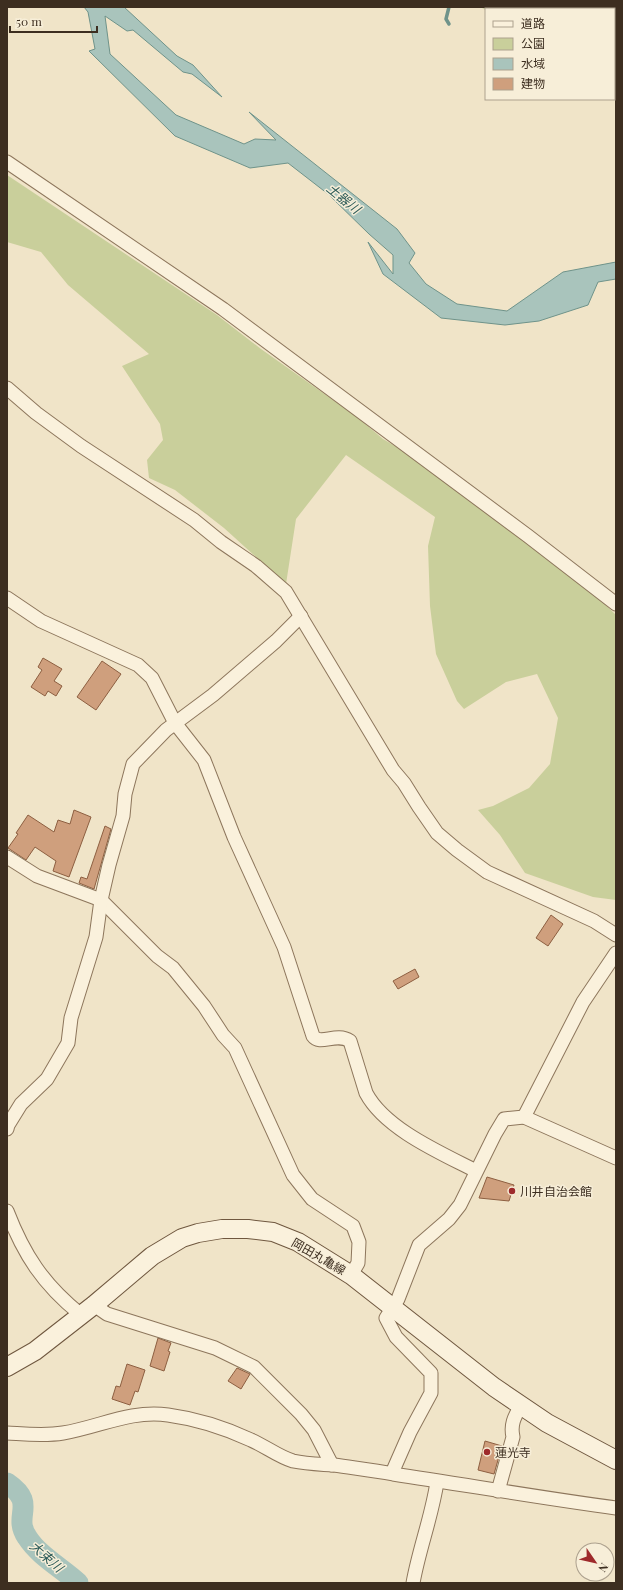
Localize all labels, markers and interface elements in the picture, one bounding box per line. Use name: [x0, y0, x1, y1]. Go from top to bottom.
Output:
scale bar: [10, 8, 97, 34]
legend: [485, 8, 615, 100]
text: 50 m: [16, 13, 42, 29]
text: 道路: [521, 15, 545, 31]
text: 公園: [521, 35, 545, 51]
text: 水域: [521, 55, 545, 71]
text: 建物: [521, 75, 545, 91]
water label: 土器川: [323, 179, 366, 218]
place label: 川井自治会館: [520, 1183, 592, 1199]
marker: 川井自治会館: [507, 1186, 517, 1196]
street label: 岡田丸亀線: [289, 1234, 349, 1278]
place label: 蓮光寺: [495, 1444, 531, 1460]
marker: 蓮光寺: [482, 1447, 492, 1457]
water label: 大束川: [27, 1537, 69, 1577]
north arrow: [575, 1542, 615, 1582]
text: N: [595, 1560, 612, 1575]

